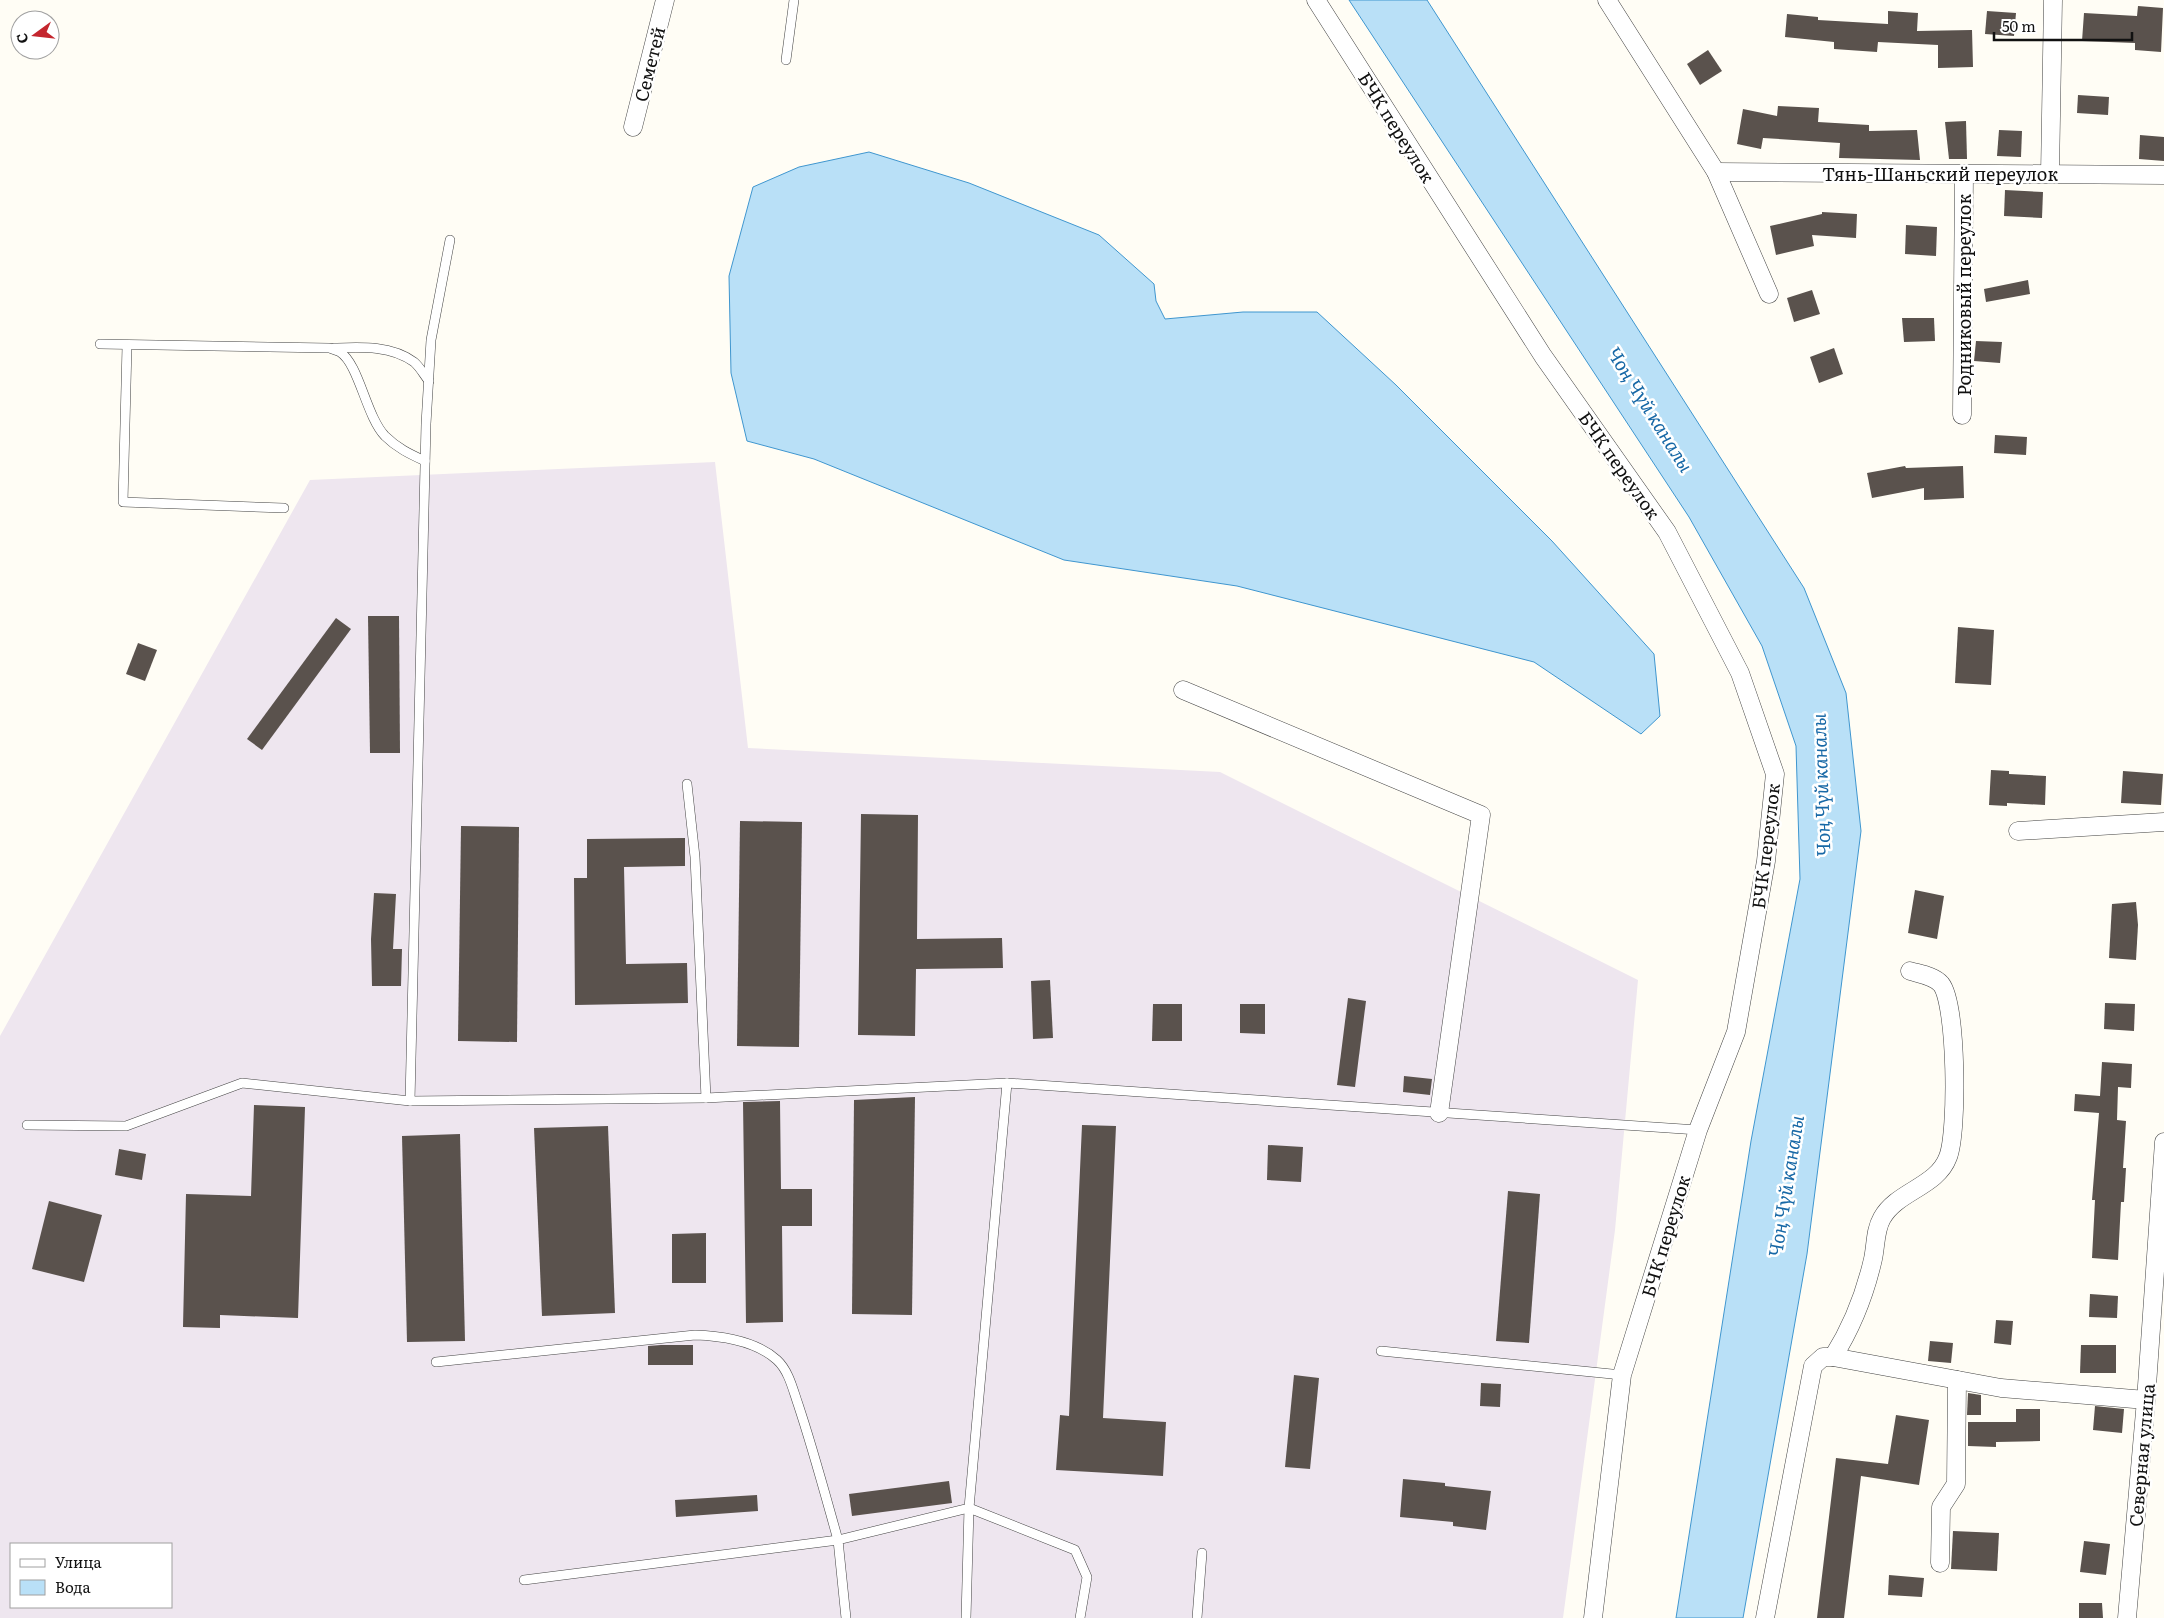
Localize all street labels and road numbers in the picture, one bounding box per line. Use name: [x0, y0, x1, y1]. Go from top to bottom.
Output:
street label: Семетей: [627, 24, 671, 104]
street label: БЧК переулок: [1352, 66, 1442, 188]
street label: Тянь-Шаньский переулок: [1822, 160, 2058, 187]
street label: Родниковый переулок: [1950, 194, 1977, 396]
street label: БЧК переулок: [1573, 405, 1668, 525]
street label: БЧК переулок: [1744, 781, 1786, 910]
street label: БЧК переулок: [1634, 1171, 1696, 1300]
street label: Северная улица: [2121, 1382, 2161, 1528]

